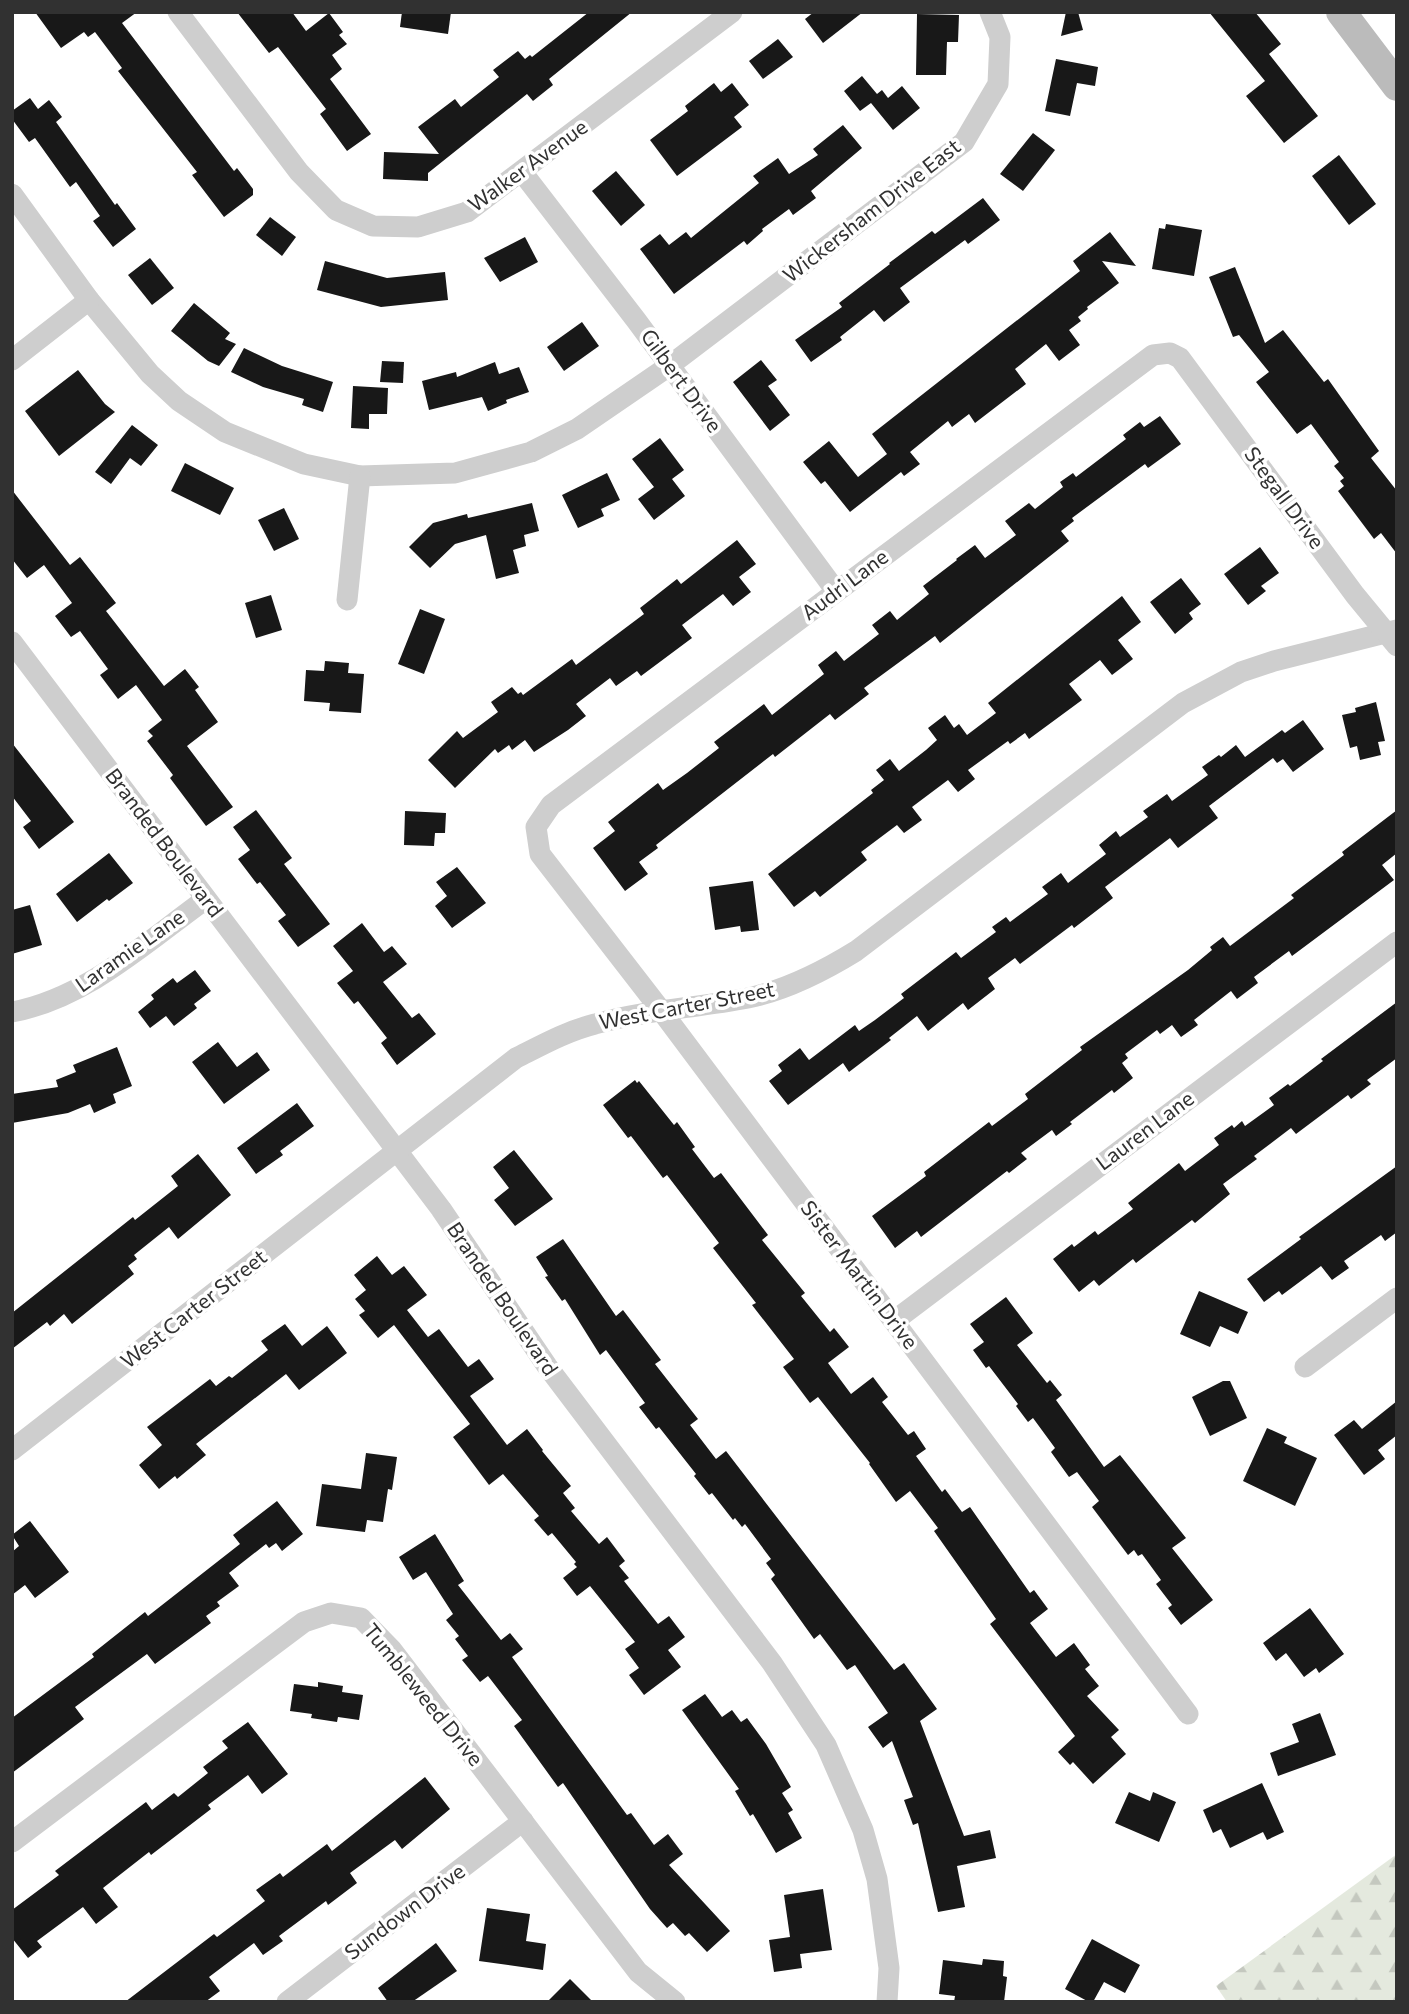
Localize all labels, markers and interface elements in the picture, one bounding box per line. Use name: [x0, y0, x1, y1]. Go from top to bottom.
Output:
street label: Walker Avenue: [463, 113, 592, 216]
street label: Wickersham Drive East: [777, 133, 965, 287]
street label: Gilbert Drive: [636, 324, 728, 437]
street label: Stegall Drive: [1240, 442, 1330, 553]
street label: Audri Lane: [796, 543, 892, 624]
street label: Branded Boulevard: [101, 763, 229, 921]
street label: Laramie Lane: [70, 903, 188, 996]
street label: West Carter Street: [597, 975, 777, 1034]
street label: Lauren Lane: [1090, 1085, 1198, 1175]
street label: Sister Martin Drive: [796, 1195, 924, 1353]
street label: Branded Boulevard: [443, 1217, 564, 1380]
street label: West Carter Street: [115, 1243, 271, 1373]
street label: Tumbleweed Drive: [359, 1618, 489, 1770]
street label: Sundown Drive: [339, 1857, 469, 1964]

